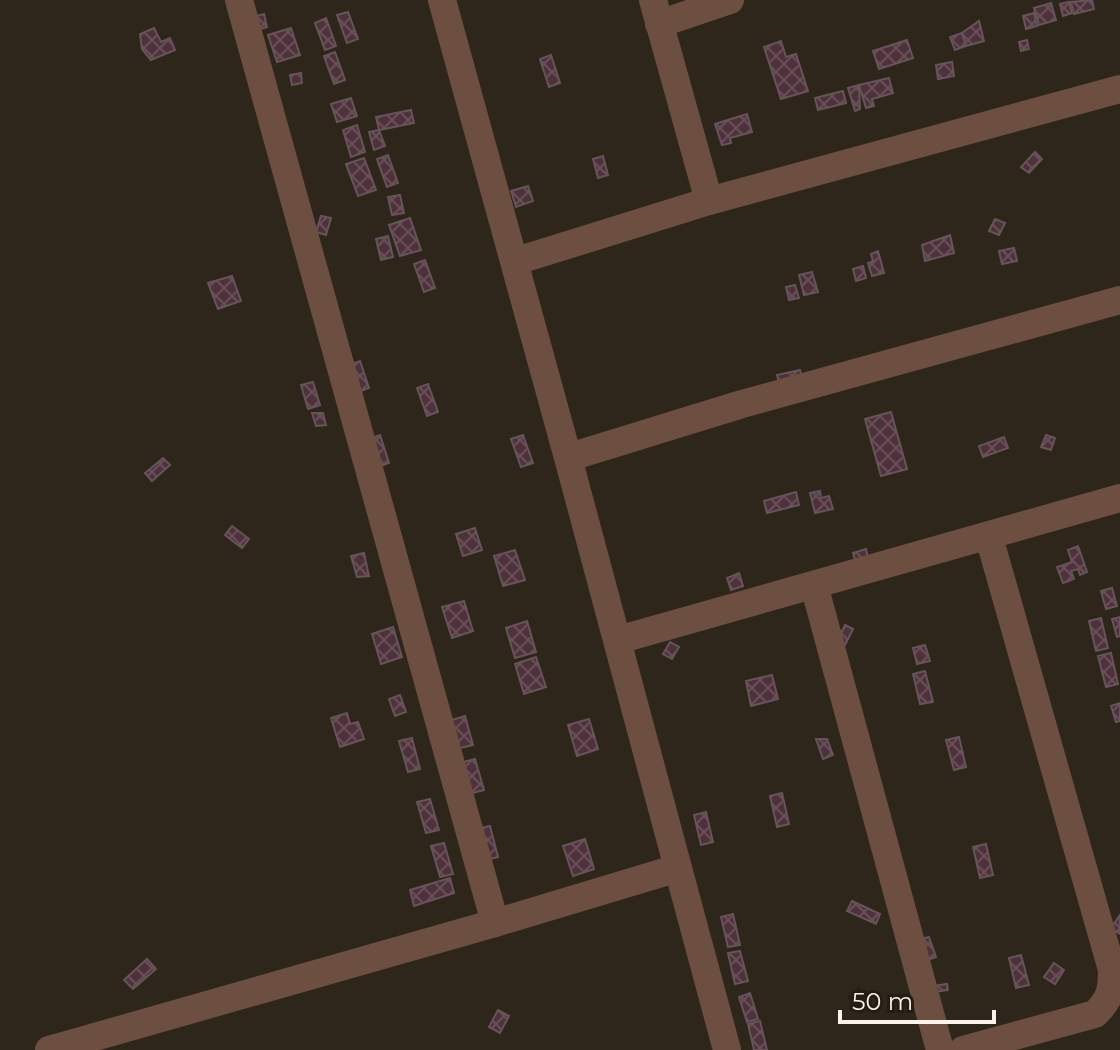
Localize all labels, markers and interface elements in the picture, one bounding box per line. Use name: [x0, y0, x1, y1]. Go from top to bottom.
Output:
scale bar: [840, 974, 994, 1024]
text: 50 m: [852, 987, 913, 1016]

